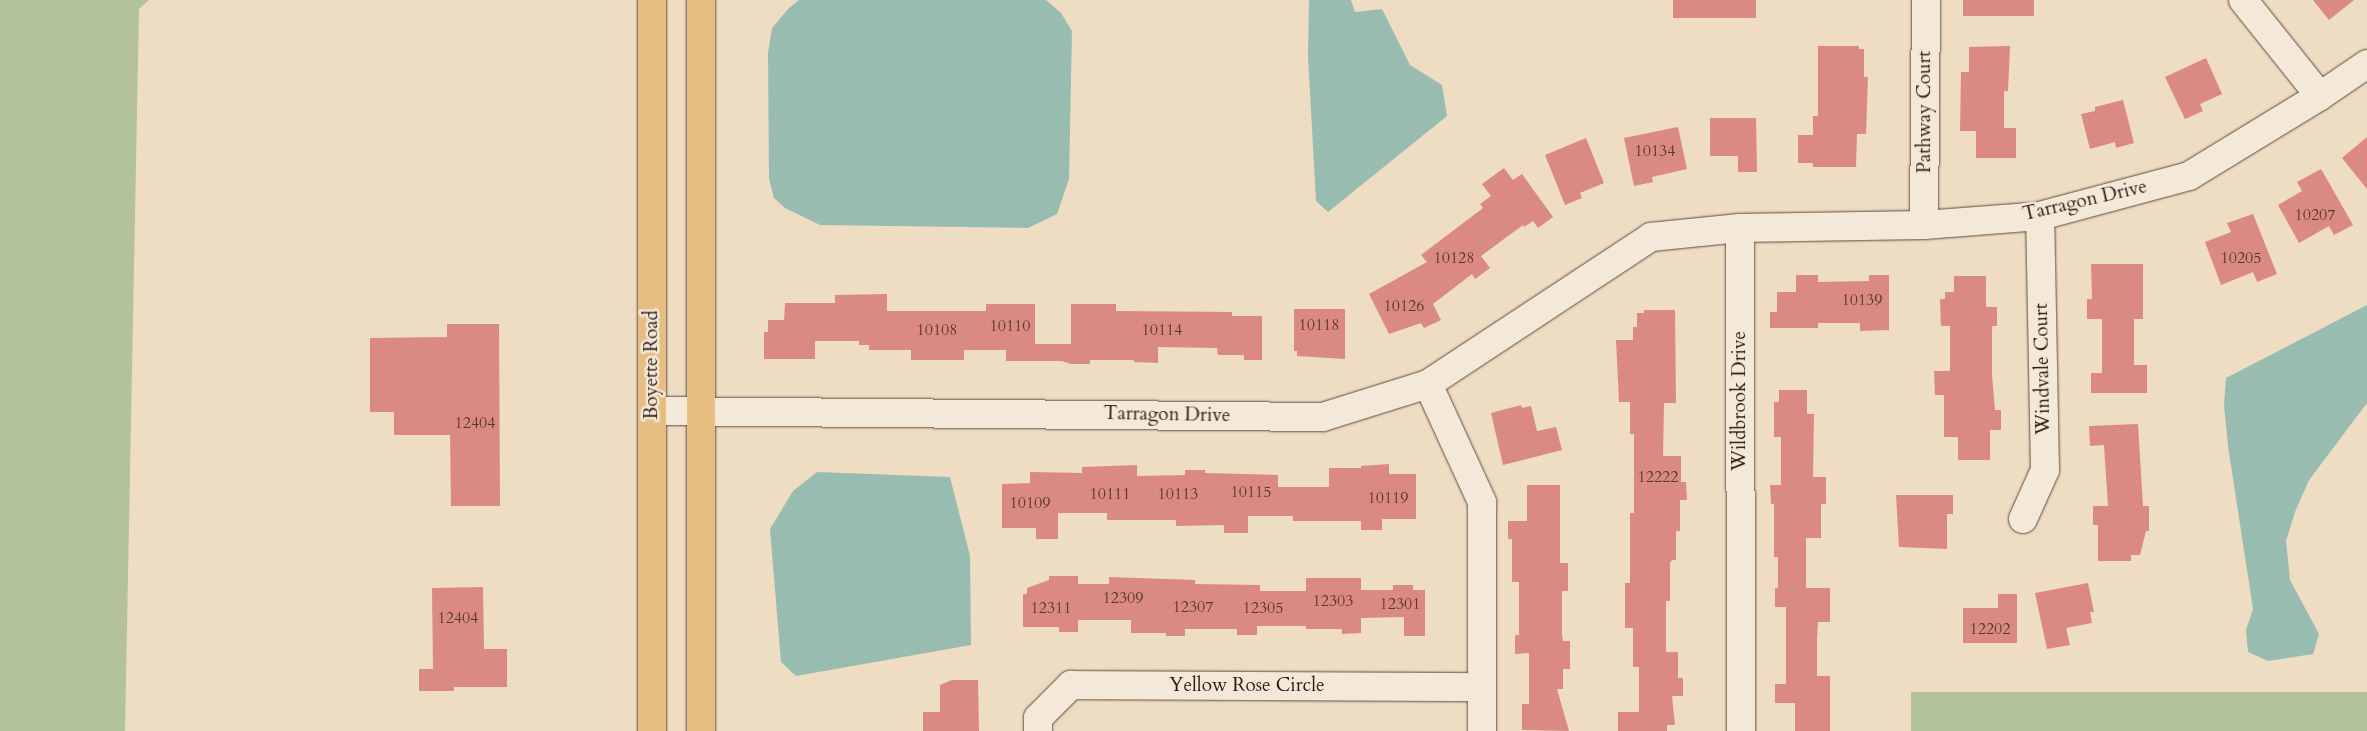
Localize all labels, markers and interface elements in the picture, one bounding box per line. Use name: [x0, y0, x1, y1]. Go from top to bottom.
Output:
street label: Pathway Court: [1914, 51, 1936, 173]
house number: 10134: [1635, 141, 1675, 161]
street label: Tarragon Drive: [2021, 176, 2149, 226]
house number: 10207: [2295, 205, 2335, 225]
house number: 10128: [1434, 248, 1474, 268]
house number: 10205: [2221, 248, 2261, 268]
house number: 10139: [1842, 290, 1882, 310]
house number: 10126: [1384, 296, 1424, 316]
street label: Windvale Court: [2030, 303, 2056, 435]
street label: Boyette Road: [641, 310, 663, 420]
house number: 10118: [1299, 315, 1339, 335]
house number: 10110: [990, 316, 1030, 336]
house number: 10108: [917, 320, 957, 340]
house number: 10114: [1142, 320, 1182, 340]
street label: Wildbrook Drive: [1729, 331, 1751, 471]
street label: Tarragon Drive: [1103, 402, 1231, 428]
house number: 12404: [455, 413, 495, 433]
house number: 12222: [1638, 467, 1678, 487]
house number: 10115: [1231, 482, 1271, 502]
house number: 10111: [1090, 484, 1130, 504]
house number: 10113: [1158, 484, 1198, 504]
house number: 10119: [1368, 488, 1408, 508]
house number: 10109: [1010, 493, 1050, 513]
house number: 12309: [1103, 588, 1143, 608]
house number: 12303: [1313, 591, 1353, 611]
house number: 12301: [1380, 594, 1420, 614]
house number: 12307: [1173, 597, 1213, 617]
house number: 12311: [1031, 598, 1071, 618]
house number: 12305: [1243, 598, 1283, 618]
house number: 12404: [438, 608, 478, 628]
house number: 12202: [1970, 619, 2010, 639]
street label: Yellow Rose Circle: [1169, 675, 1325, 697]

